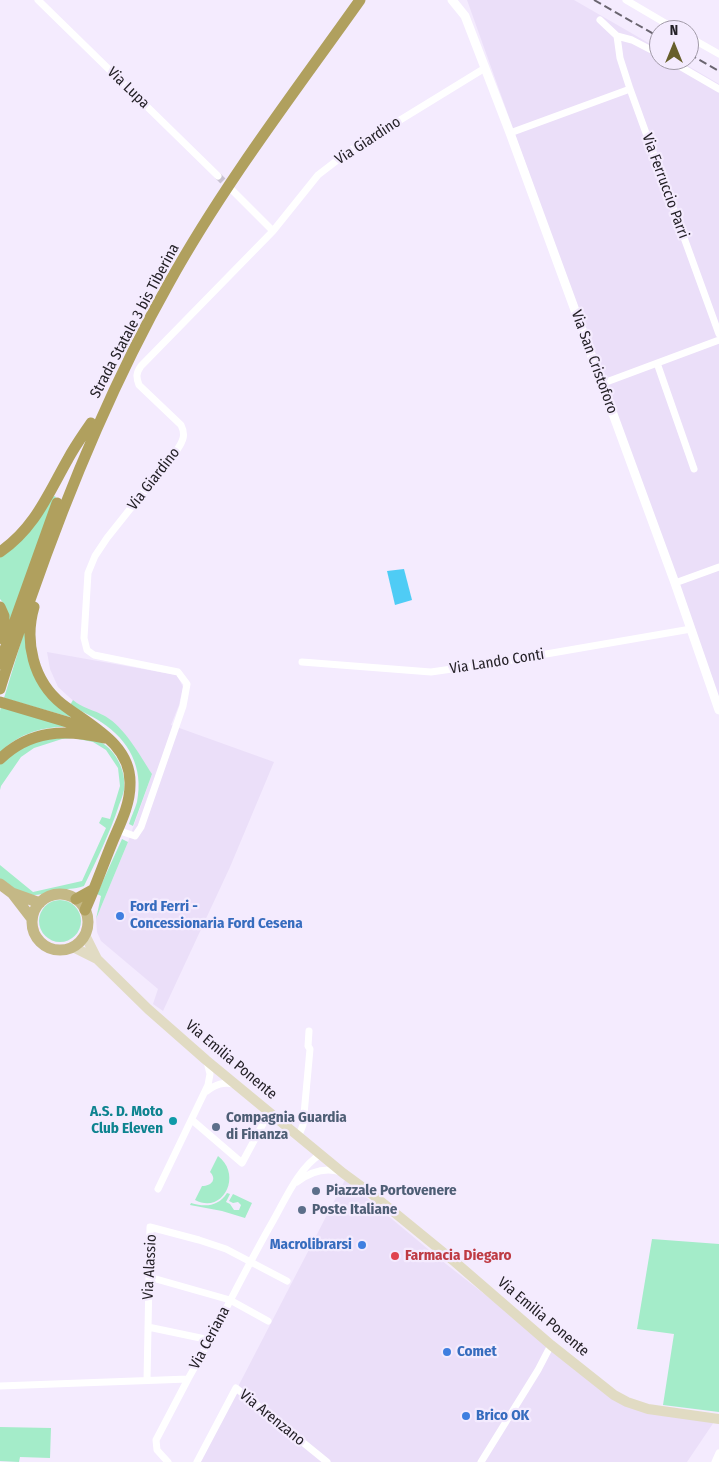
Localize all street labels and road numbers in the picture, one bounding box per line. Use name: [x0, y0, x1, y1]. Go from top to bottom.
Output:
street label: Via Lupa: [103, 64, 153, 112]
street label: Via Giardino: [332, 113, 404, 169]
street label: Via Ferruccio Parri: [638, 131, 692, 241]
street label: Strada Statale 3 bis Tiberina: [87, 241, 183, 401]
street label: Via San Cristoforo: [567, 308, 621, 416]
street label: Via Giardino: [124, 444, 184, 514]
street label: Via Lando Conti: [449, 646, 545, 678]
street label: Via Emilia Ponente: [182, 1017, 280, 1103]
street label: Via Alassio: [139, 1234, 161, 1300]
street label: Via Emilia Ponente: [494, 1274, 592, 1360]
street label: Via Ceriana: [186, 1303, 234, 1373]
street label: Via Arenzano: [236, 1386, 308, 1450]

